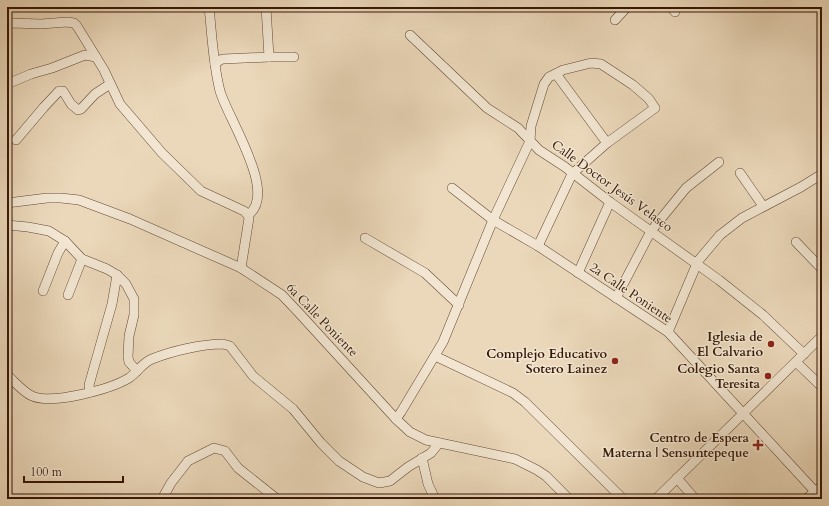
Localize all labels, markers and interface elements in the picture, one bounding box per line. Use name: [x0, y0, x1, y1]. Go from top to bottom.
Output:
street label: Calle Doctor Jesús Velasco: [548, 136, 676, 236]
street label: 2a Calle Poniente: [586, 259, 676, 327]
street label: 6a Calle Poniente: [282, 279, 362, 361]
place label: Iglesia de El Calvario: [697, 328, 763, 361]
marker: Iglesia de El Calvario: [766, 339, 776, 349]
place label: Complejo Educativo Sotero Lainez: [486, 345, 608, 378]
marker: Complejo Educativo Sotero Lainez: [610, 356, 620, 366]
place label: Colegio Santa Teresita: [677, 360, 761, 393]
marker: Colegio Santa Teresita: [763, 371, 773, 381]
place label: Centro de Espera Materna | Sensuntepeque: [602, 429, 750, 462]
marker: Centro de Espera Materna | Sensuntepeque: [752, 439, 764, 451]
scale bar: [24, 458, 123, 484]
text: 100 m: [30, 464, 63, 480]

